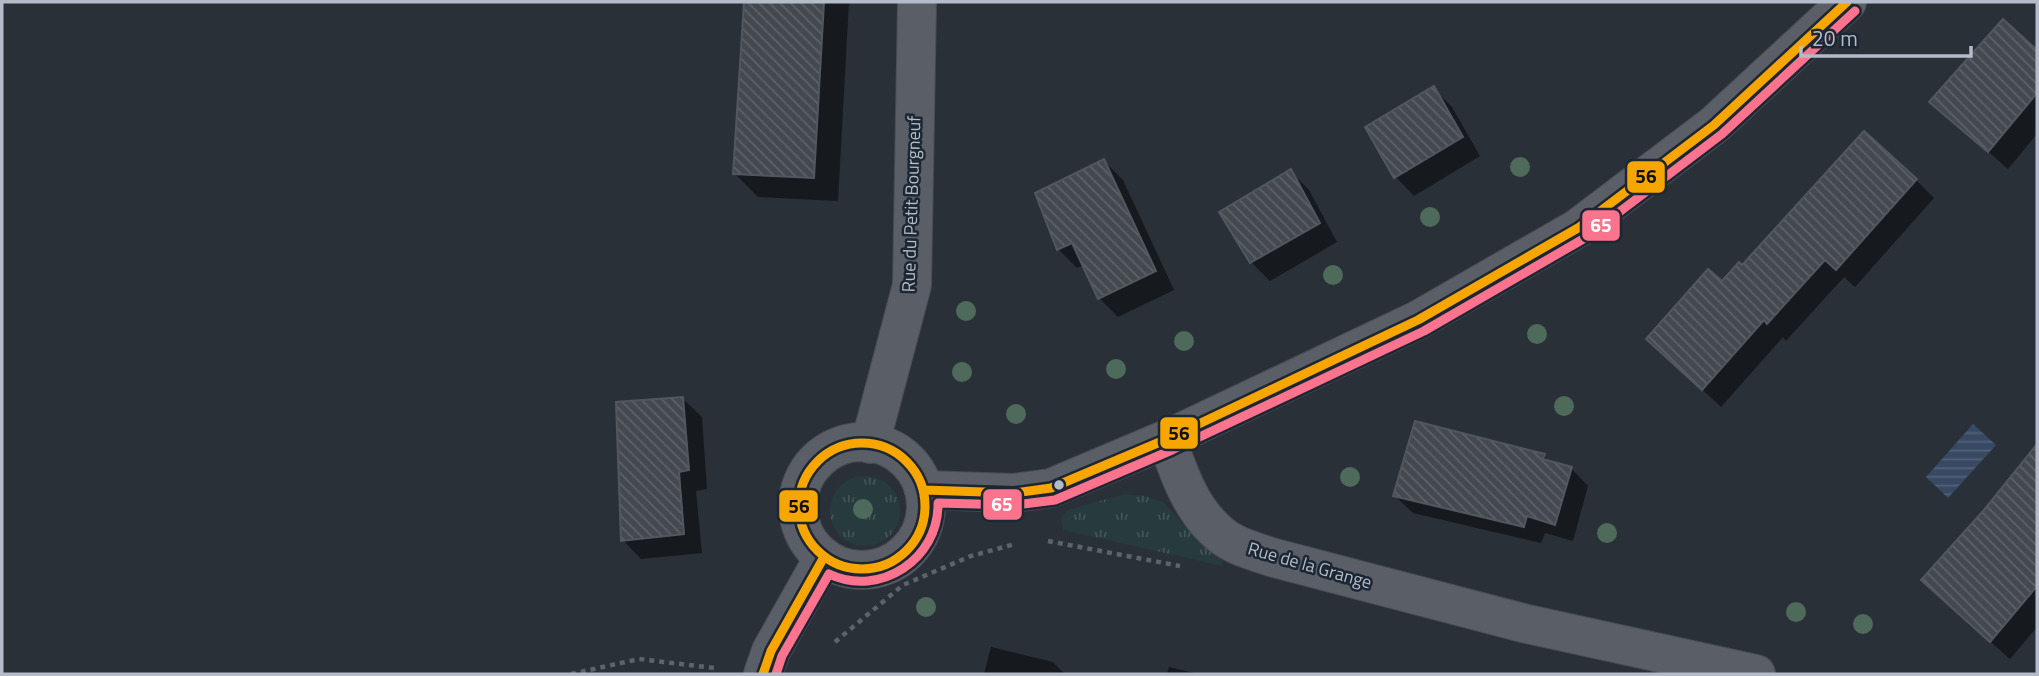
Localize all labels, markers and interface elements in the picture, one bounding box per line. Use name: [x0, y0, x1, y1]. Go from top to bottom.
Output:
scale bar: [1801, 14, 1971, 58]
text: 20 m: [1812, 22, 1858, 54]
street label: Rue du Petit Bourgneuf: [894, 115, 928, 293]
line badge: 56: [1626, 160, 1666, 194]
text: 56: [1635, 161, 1657, 190]
line badge: 65: [1581, 209, 1621, 242]
text: 65: [1590, 210, 1612, 239]
line badge: 56: [1159, 416, 1199, 450]
text: 56: [1168, 418, 1190, 447]
unlabelled marker: [1052, 478, 1066, 492]
line badge: 65: [982, 488, 1023, 521]
line badge: 56: [778, 489, 819, 523]
text: 65: [991, 489, 1013, 518]
text: 56: [788, 491, 810, 520]
street label: Rue de la Grange: [1245, 534, 1375, 596]

